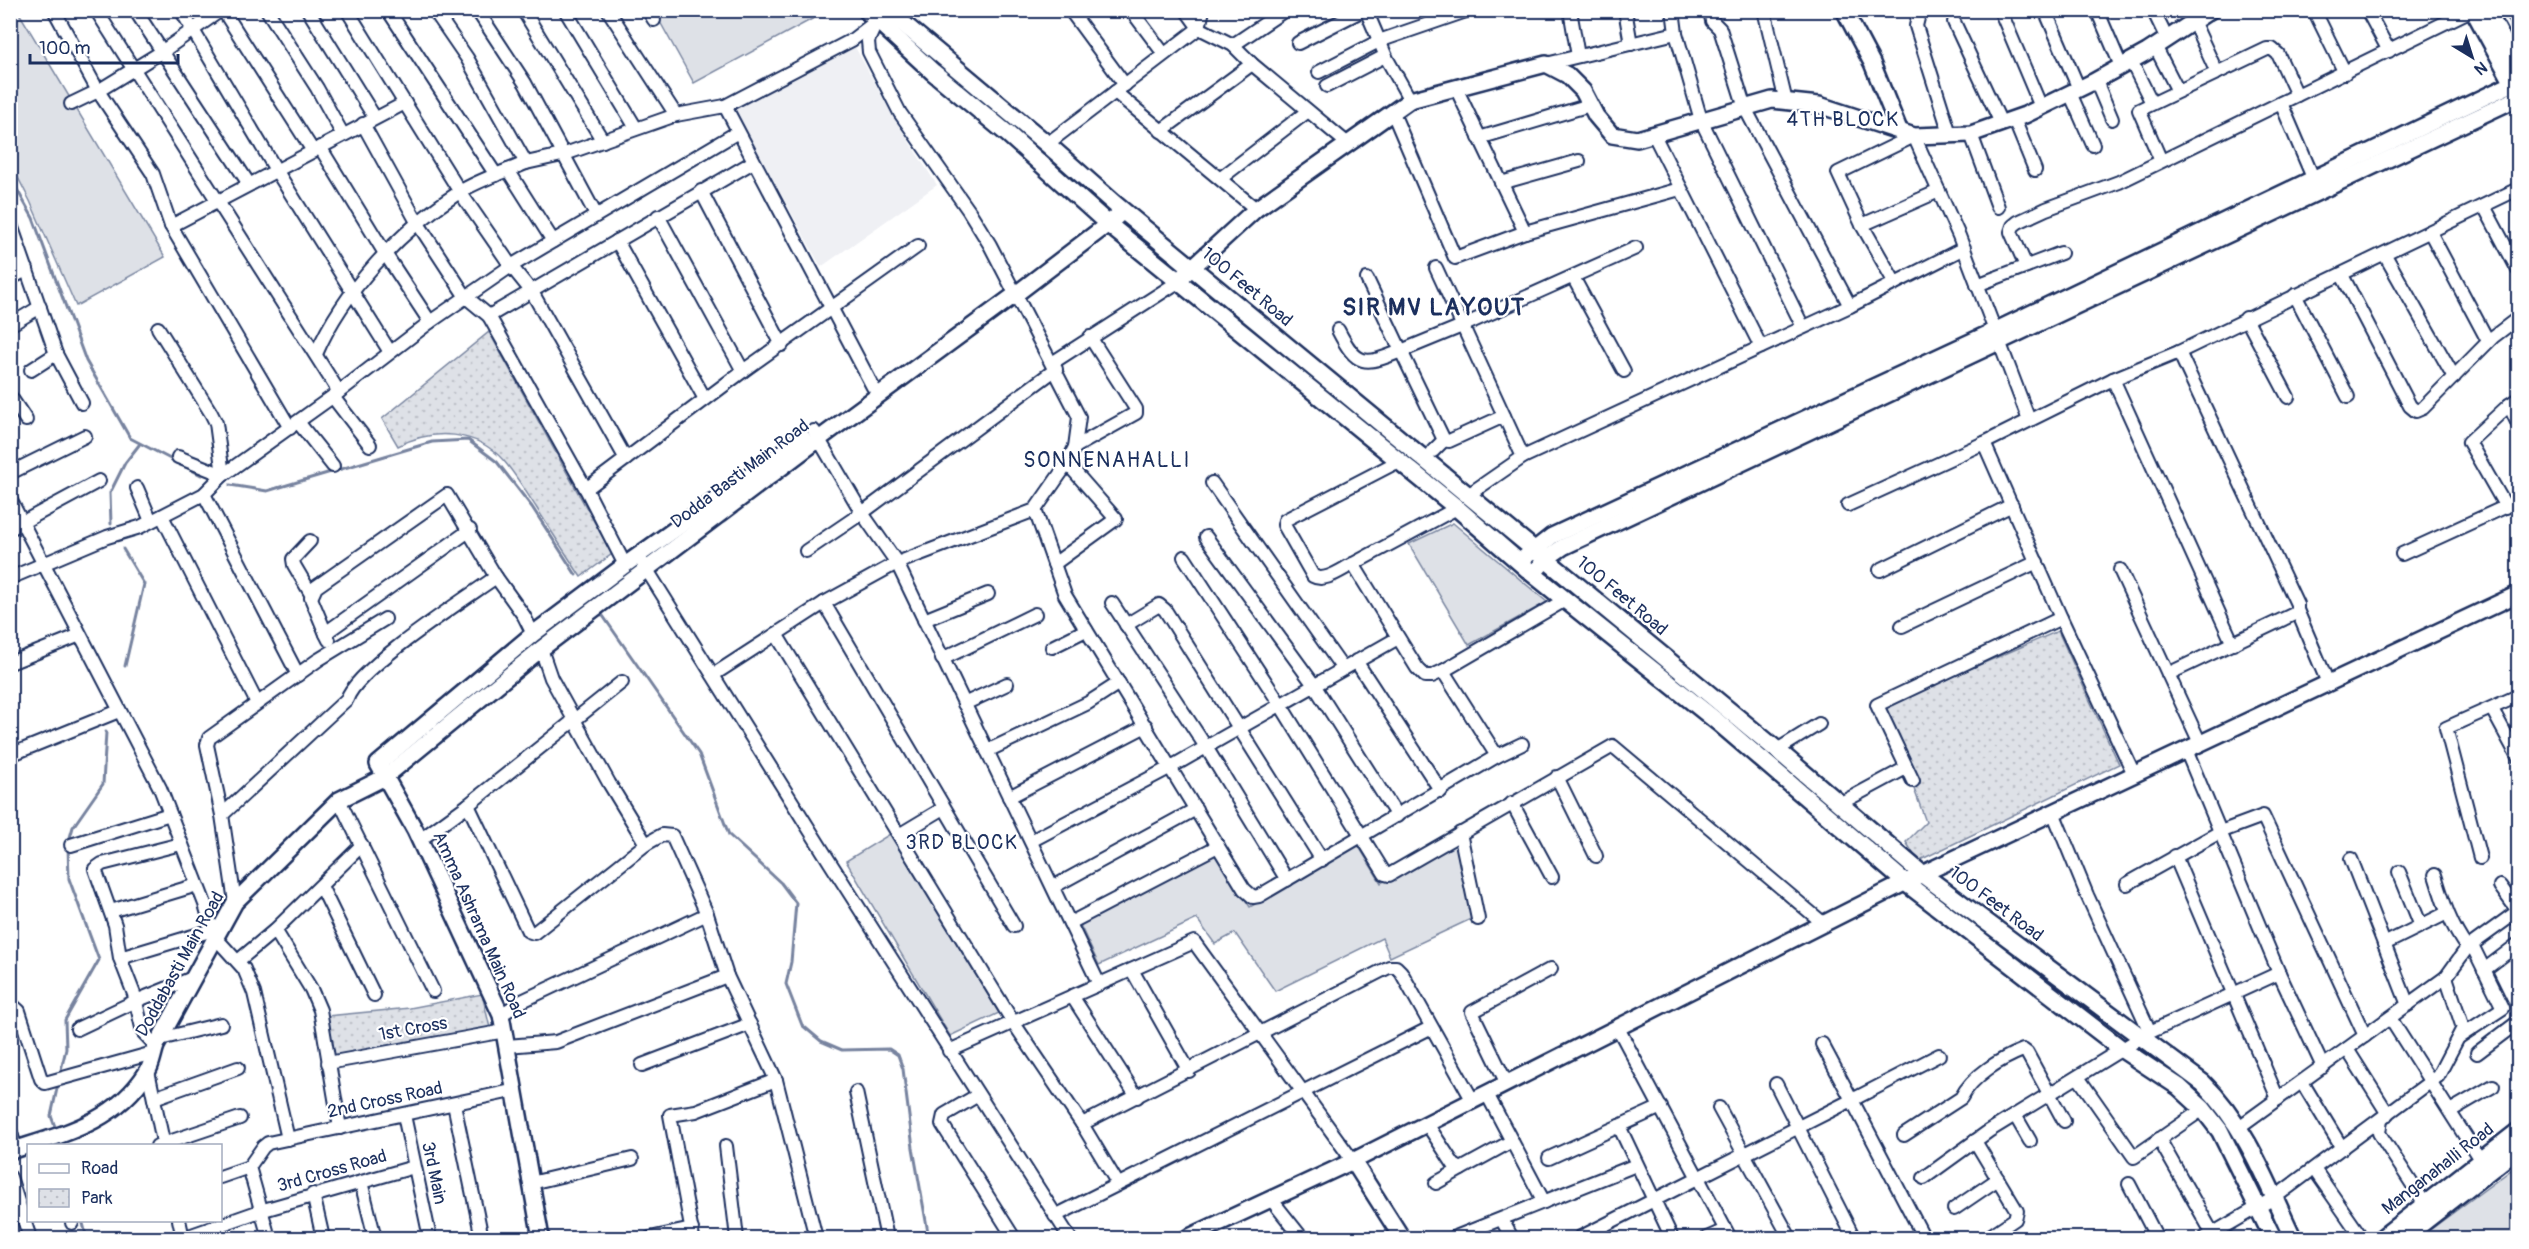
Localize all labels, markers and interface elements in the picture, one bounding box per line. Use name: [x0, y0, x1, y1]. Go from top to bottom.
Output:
scale bar: [30, 27, 178, 65]
north arrow: [2442, 27, 2502, 87]
text: 100 m: [39, 37, 91, 60]
text: N: [2470, 57, 2491, 79]
district label: 4TH BLOCK: [1787, 107, 1899, 132]
street label: 100 Feet Road: [1197, 242, 1297, 332]
district label: SIR MV LAYOUT: [1342, 293, 1526, 322]
street label: Dodda Basti Main Road: [666, 414, 814, 534]
district label: SONNENAHALLI: [1023, 447, 1191, 474]
street label: 100 Feet Road: [1572, 551, 1672, 641]
street label: Amma Ashrama Main Road: [427, 828, 531, 1022]
district label: 3RD BLOCK: [906, 830, 1018, 855]
street label: 100 Feet Road: [1944, 861, 2048, 947]
street label: Doddabasti Main Road: [131, 887, 229, 1041]
street label: 1st Cross: [377, 1012, 449, 1046]
street label: 2nd Cross Road: [325, 1077, 445, 1123]
street label: Manganahalli Road: [2377, 1118, 2499, 1220]
street label: 3rd Main: [416, 1140, 452, 1206]
legend: [27, 1144, 222, 1222]
street label: 3rd Cross Road: [275, 1144, 389, 1198]
text: Road: [81, 1157, 118, 1180]
text: Park: [81, 1187, 113, 1210]

